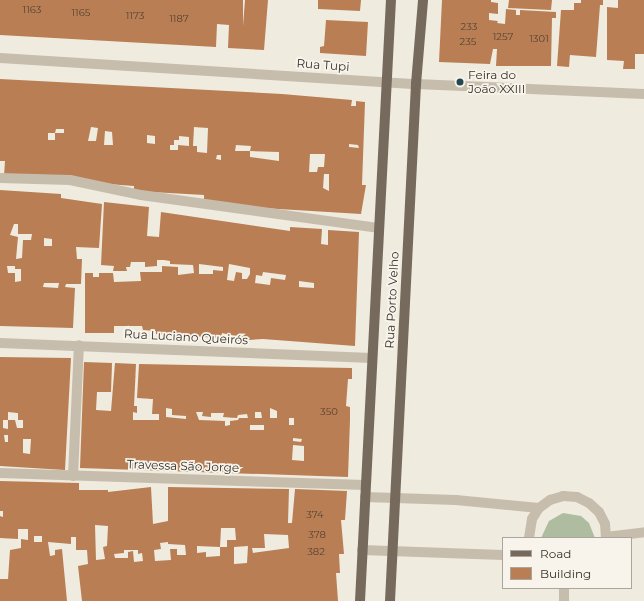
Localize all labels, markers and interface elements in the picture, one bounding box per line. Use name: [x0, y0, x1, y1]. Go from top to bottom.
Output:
house number: 1163: [23, 4, 41, 16]
house number: 1165: [72, 7, 90, 19]
house number: 1173: [126, 10, 144, 22]
house number: 1187: [169, 13, 189, 25]
house number: 233: [461, 21, 477, 33]
house number: 1257: [493, 31, 513, 43]
house number: 1301: [529, 33, 549, 45]
house number: 235: [460, 36, 476, 48]
street label: Rua Tupi: [296, 56, 350, 74]
place label: Feira do João XXIII: [468, 68, 525, 96]
marker: Feira do João XXIII: [455, 77, 465, 87]
street label: Rua Porto Velho: [382, 251, 402, 349]
street label: Rua Luciano Queirós: [124, 327, 248, 347]
house number: 350: [320, 406, 338, 418]
street label: Travessa São Jorge: [127, 457, 239, 475]
house number: 374: [306, 509, 324, 521]
house number: 378: [308, 529, 326, 541]
legend: [502, 537, 632, 589]
house number: 382: [307, 546, 325, 558]
text: Road: [540, 546, 571, 561]
text: Building: [540, 566, 591, 581]

